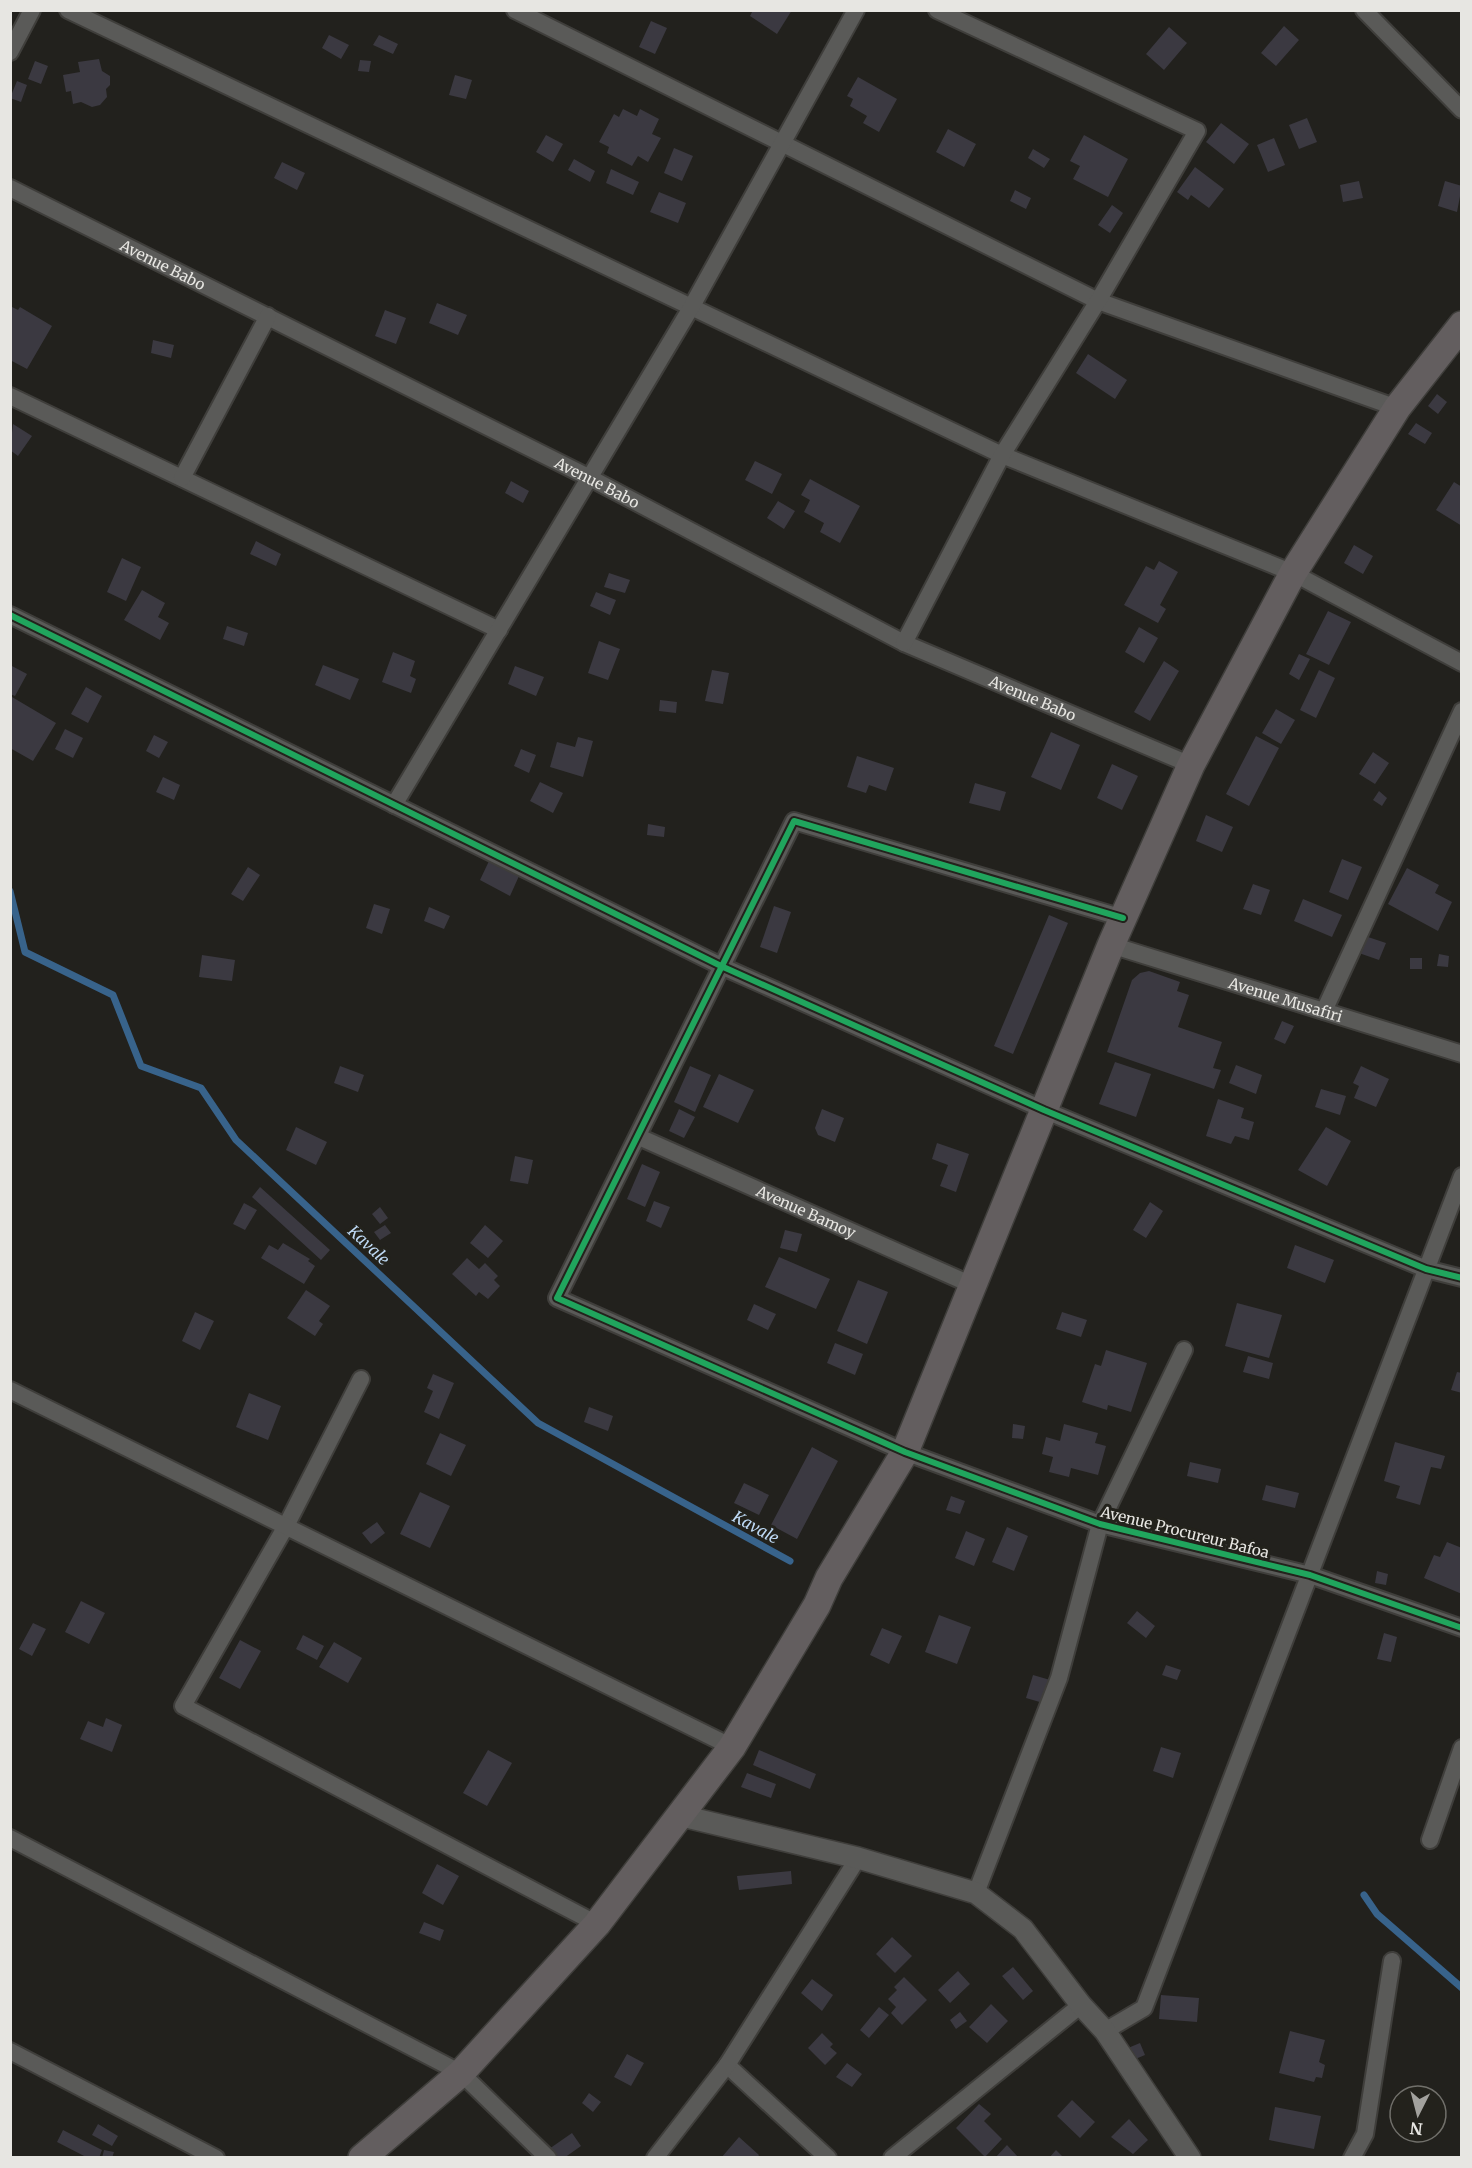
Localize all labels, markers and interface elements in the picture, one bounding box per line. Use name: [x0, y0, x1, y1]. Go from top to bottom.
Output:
street label: Avenue Babo: [116, 235, 209, 294]
street label: Avenue Babo: [551, 452, 643, 512]
street label: Avenue Babo: [985, 670, 1079, 725]
street label: Avenue Musafiri: [1226, 972, 1345, 1026]
street label: Avenue Bamoy: [753, 1181, 859, 1242]
water label: Kavale: [343, 1220, 394, 1269]
street label: Avenue Procureur Bafoa: [1098, 1502, 1271, 1562]
water label: Kavale: [729, 1506, 783, 1548]
north arrow: [1388, 2084, 1448, 2144]
text: N: [1409, 2118, 1424, 2140]

